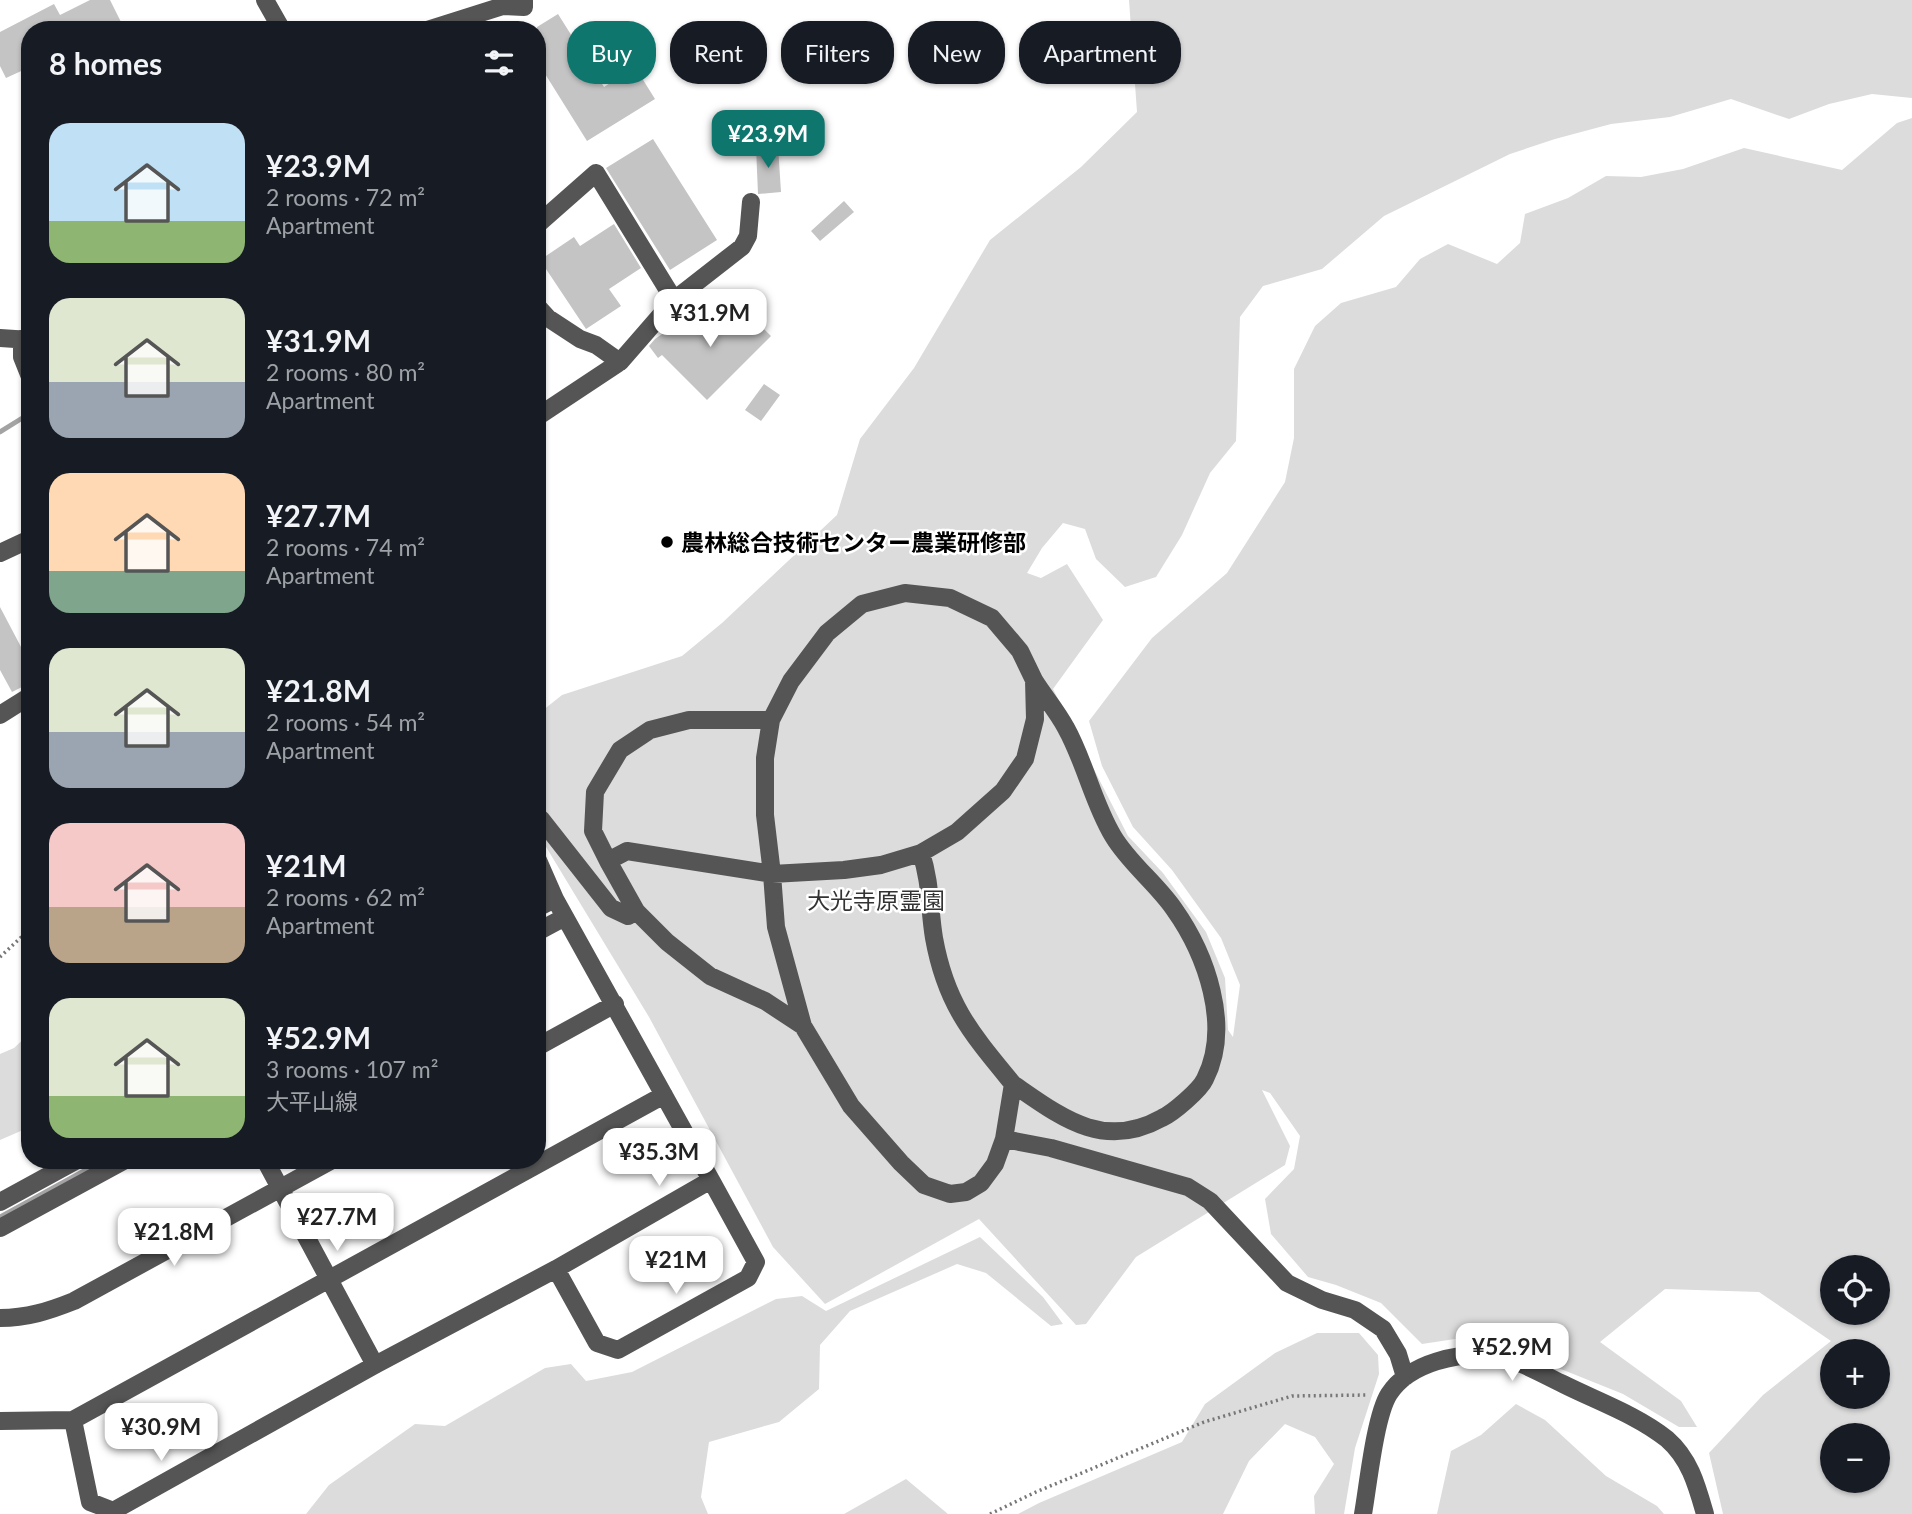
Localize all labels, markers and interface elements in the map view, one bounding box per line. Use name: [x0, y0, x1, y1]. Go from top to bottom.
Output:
chip: Buy: [567, 21, 656, 84]
chip: Rent: [670, 21, 767, 84]
chip: Filters: [781, 21, 894, 84]
chip: New: [908, 21, 1005, 84]
chip: Apartment: [1019, 21, 1181, 84]
icon: filters: [480, 44, 518, 82]
text: 8 homes: [49, 45, 162, 81]
pin: ¥23.9M: [711, 110, 825, 170]
text: ¥23.9M: [728, 119, 808, 147]
text: ¥23.9M: [266, 147, 371, 183]
icon: home: [105, 151, 189, 235]
text: 2 rooms · 72 m²: [266, 183, 425, 211]
text: Apartment: [266, 211, 374, 239]
pin: ¥31.9M: [653, 290, 767, 349]
text: ¥31.9M: [670, 298, 750, 326]
text: ¥31.9M: [266, 322, 371, 358]
icon: home: [105, 326, 189, 410]
text: 2 rooms · 80 m²: [266, 358, 425, 386]
text: Apartment: [266, 386, 374, 414]
text: ¥27.7M: [266, 497, 371, 533]
icon: home: [105, 501, 189, 585]
place label: 農林総合技術センター農業研修部: [681, 528, 1026, 556]
text: 2 rooms · 74 m²: [266, 533, 425, 561]
marker: 農林総合技術センター農業研修部: [659, 534, 675, 550]
text: Apartment: [266, 561, 374, 589]
text: ¥21.8M: [266, 672, 371, 708]
icon: home: [105, 676, 189, 760]
text: 2 rooms · 54 m²: [266, 708, 425, 736]
text: Apartment: [266, 736, 374, 764]
text: ¥21M: [266, 847, 347, 883]
icon: home: [105, 851, 189, 935]
text: 2 rooms · 62 m²: [266, 883, 425, 911]
park label: 大光寺原霊園: [807, 886, 945, 914]
text: Apartment: [266, 911, 374, 939]
text: ¥52.9M: [266, 1019, 371, 1055]
icon: home: [105, 1026, 189, 1110]
text: 3 rooms · 107 m²: [266, 1055, 438, 1083]
text: 大平山線: [266, 1087, 358, 1115]
pin: ¥35.3M: [602, 1128, 716, 1188]
text: ¥35.3M: [619, 1137, 699, 1165]
pin: ¥27.7M: [280, 1194, 394, 1253]
text: ¥27.7M: [297, 1202, 377, 1230]
pin: ¥21.8M: [117, 1208, 231, 1268]
text: ¥21.8M: [134, 1217, 214, 1245]
pin: ¥21M: [635, 1236, 717, 1296]
text: ¥21M: [645, 1245, 707, 1273]
map controls: [1820, 1255, 1890, 1493]
button: locate: [1820, 1255, 1890, 1325]
pin: ¥52.9M: [1455, 1324, 1569, 1383]
text: ¥52.9M: [1472, 1332, 1552, 1360]
button: +: [1820, 1339, 1890, 1409]
pin: ¥30.9M: [104, 1404, 218, 1463]
text: ¥30.9M: [121, 1412, 201, 1440]
button: −: [1820, 1423, 1890, 1493]

